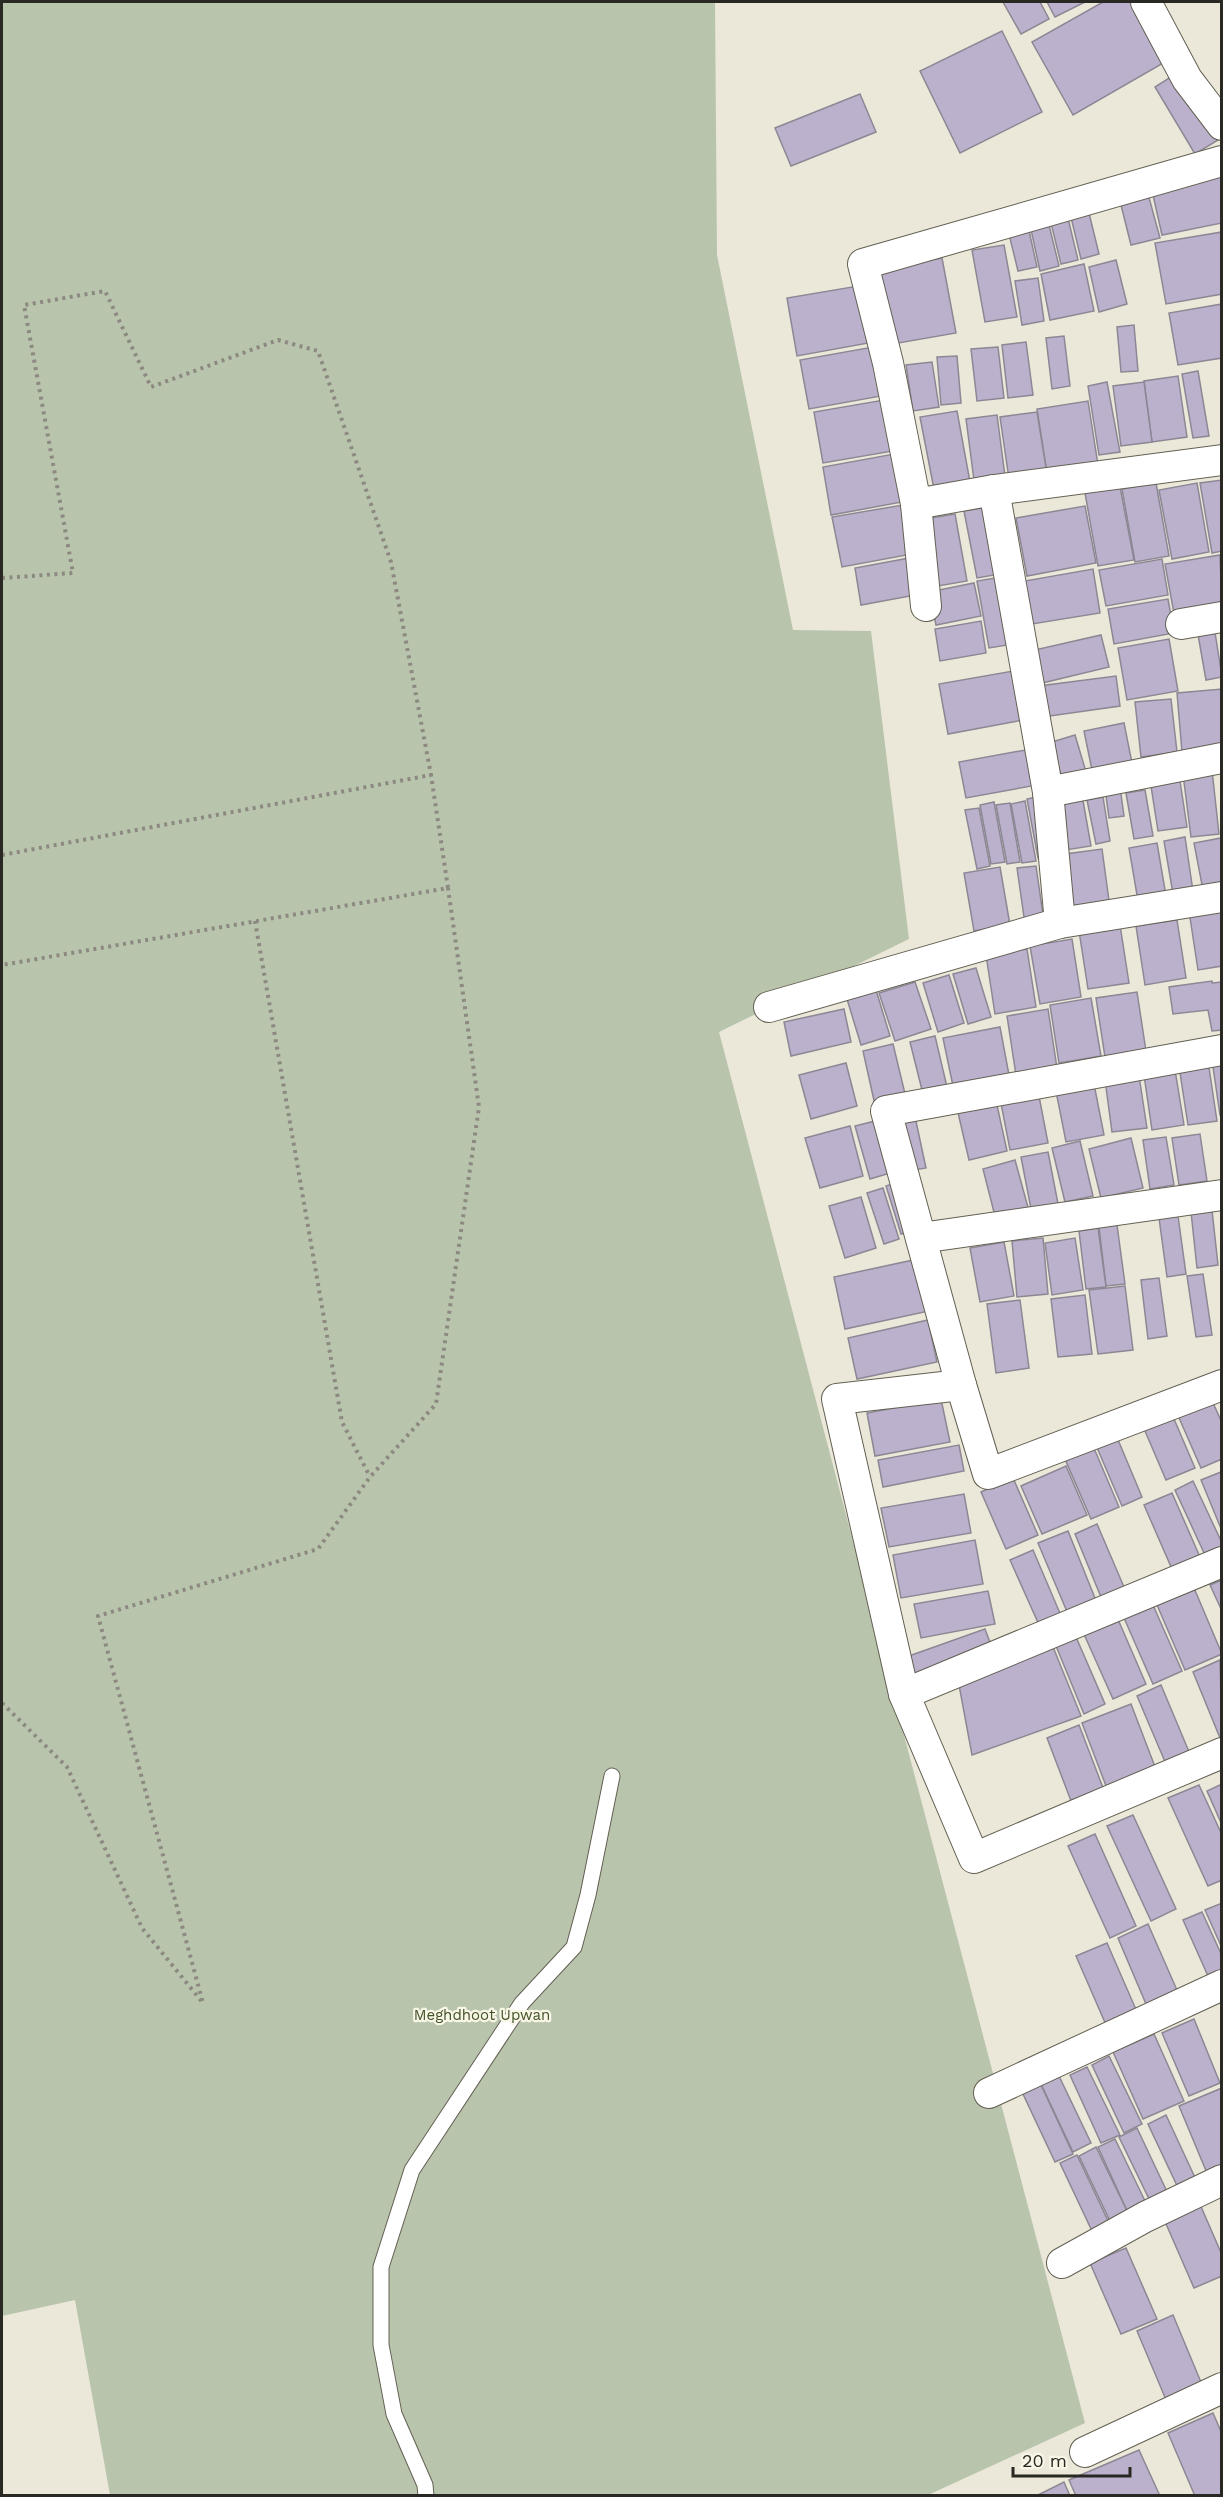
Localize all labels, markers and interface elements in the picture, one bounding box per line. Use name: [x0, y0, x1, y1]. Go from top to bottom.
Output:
park label: Meghdhoot Upwan: [414, 2006, 550, 2024]
scale bar: [1013, 2440, 1130, 2478]
text: 20 m: [1022, 2450, 1067, 2471]

